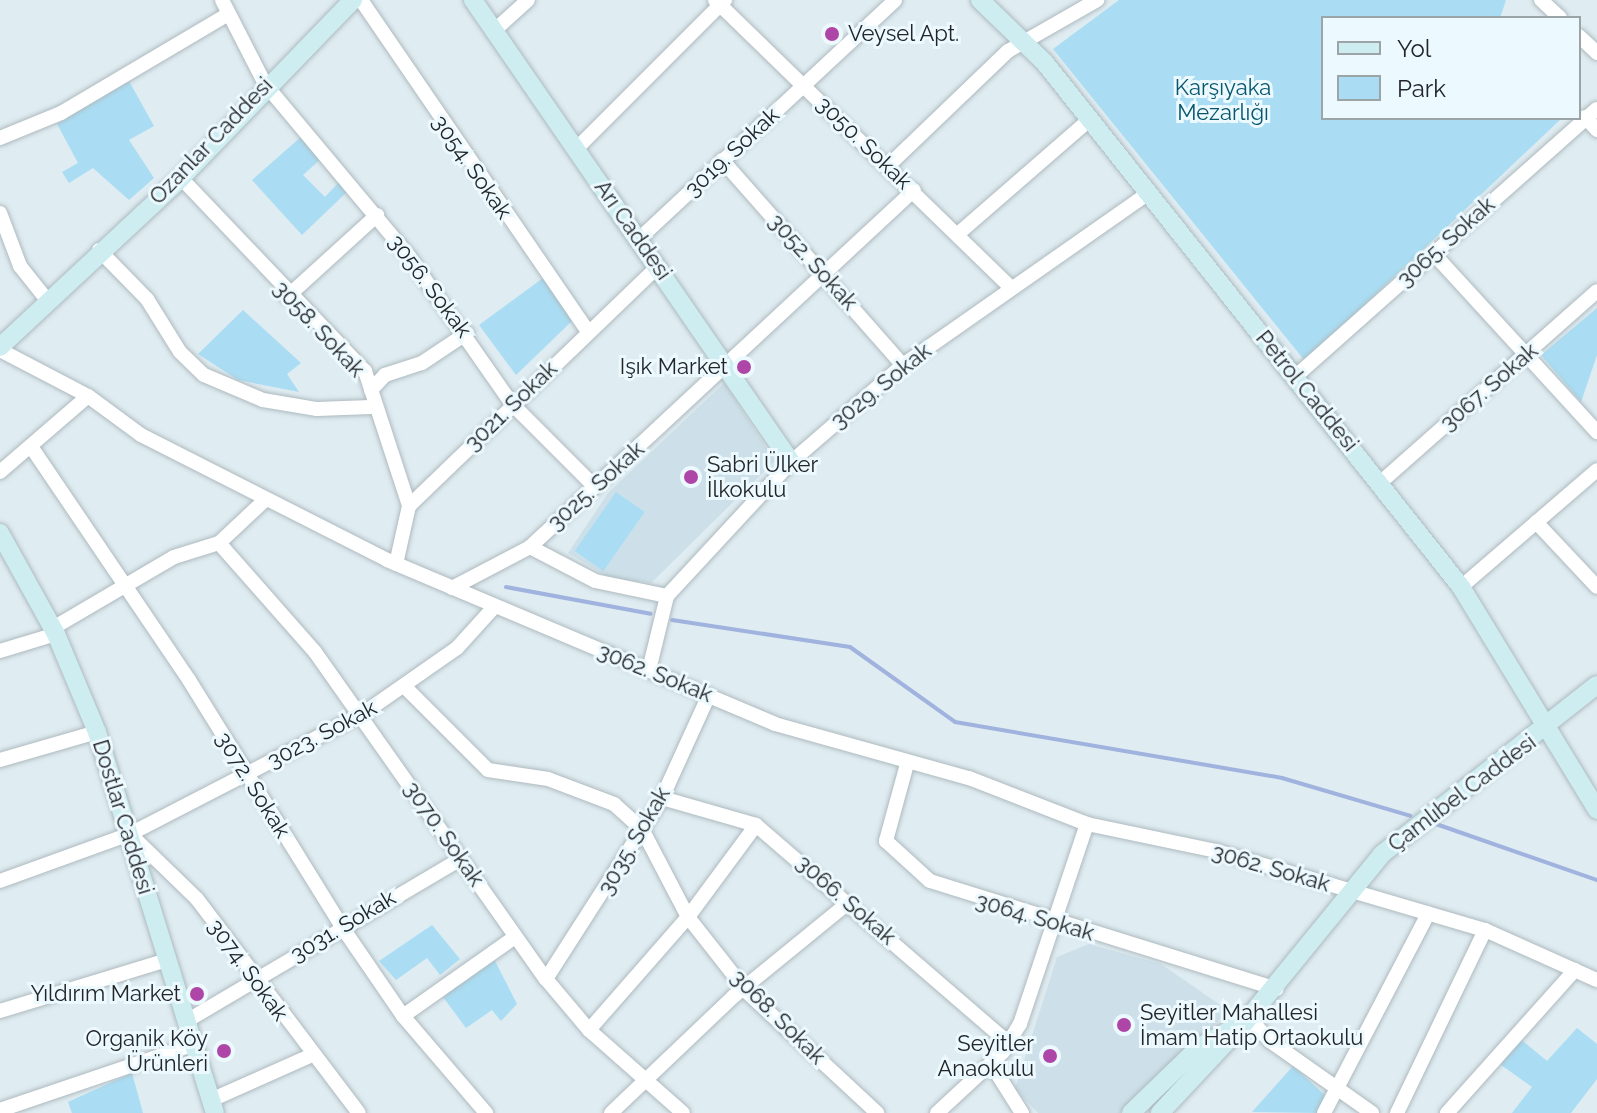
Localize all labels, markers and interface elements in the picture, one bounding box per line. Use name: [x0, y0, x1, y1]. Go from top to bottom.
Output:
legend: [1321, 16, 1581, 120]
place label: Veysel Apt.: [848, 21, 961, 47]
marker: Veysel Apt.: [823, 25, 841, 43]
text: Yol: [1397, 34, 1431, 63]
street label: Ozanlar Caddesi: [144, 72, 278, 210]
park label: Karşıyaka Mezarlığı: [1175, 74, 1271, 126]
text: Park: [1397, 74, 1446, 103]
street label: 3050. Sokak: [811, 91, 917, 195]
street label: 3019. Sokak: [679, 102, 785, 202]
street label: 3054. Sokak: [427, 110, 517, 224]
street label: Arı Caddesi: [589, 175, 677, 285]
street label: 3065. Sokak: [1392, 191, 1500, 293]
street label: 3052. Sokak: [763, 209, 863, 315]
street label: 3056. Sokak: [383, 229, 477, 343]
street label: 3058. Sokak: [268, 275, 370, 383]
street label: Petrol Caddesi: [1250, 325, 1364, 457]
street label: 3029. Sokak: [826, 338, 936, 434]
street label: 3067. Sokak: [1435, 338, 1543, 436]
place label: Işık Market: [620, 354, 728, 380]
street label: 3021. Sokak: [460, 356, 562, 456]
marker: Işık Market: [735, 358, 753, 376]
street label: 3025. Sokak: [543, 436, 649, 536]
place label: Sabri Ülker İlkokulu: [707, 451, 818, 502]
marker: Sabri Ülker İlkokulu: [682, 468, 700, 486]
street label: 3062. Sokak: [594, 638, 716, 708]
street label: 3023. Sokak: [263, 694, 381, 774]
street label: 3072. Sokak: [210, 727, 296, 843]
street label: Çamlıbel Caddesi: [1383, 729, 1541, 857]
street label: Dostlar Caddesi: [87, 736, 159, 898]
street label: 3070. Sokak: [398, 777, 490, 891]
street label: 3035. Sokak: [592, 782, 676, 900]
street label: 3062. Sokak: [1209, 839, 1333, 897]
street label: 3066. Sokak: [791, 850, 901, 950]
street label: 3031. Sokak: [286, 884, 400, 968]
street label: 3064. Sokak: [973, 888, 1097, 946]
street label: 3074. Sokak: [202, 914, 294, 1026]
street label: 3068. Sokak: [725, 964, 831, 1070]
place label: Yıldırım Market: [30, 981, 181, 1007]
marker: Yıldırım Market: [188, 985, 206, 1003]
place label: Seyitler Mahallesi İmam Hatip Ortaokulu: [1140, 999, 1363, 1050]
marker: Seyitler Mahallesi İmam Hatip Ortaokulu: [1115, 1016, 1133, 1034]
place label: Organik Köy Ürünleri: [86, 1025, 208, 1076]
place label: Seyitler Anaokulu: [937, 1030, 1034, 1082]
marker: Organik Köy Ürünleri: [215, 1042, 233, 1060]
marker: Seyitler Anaokulu: [1041, 1047, 1059, 1065]

